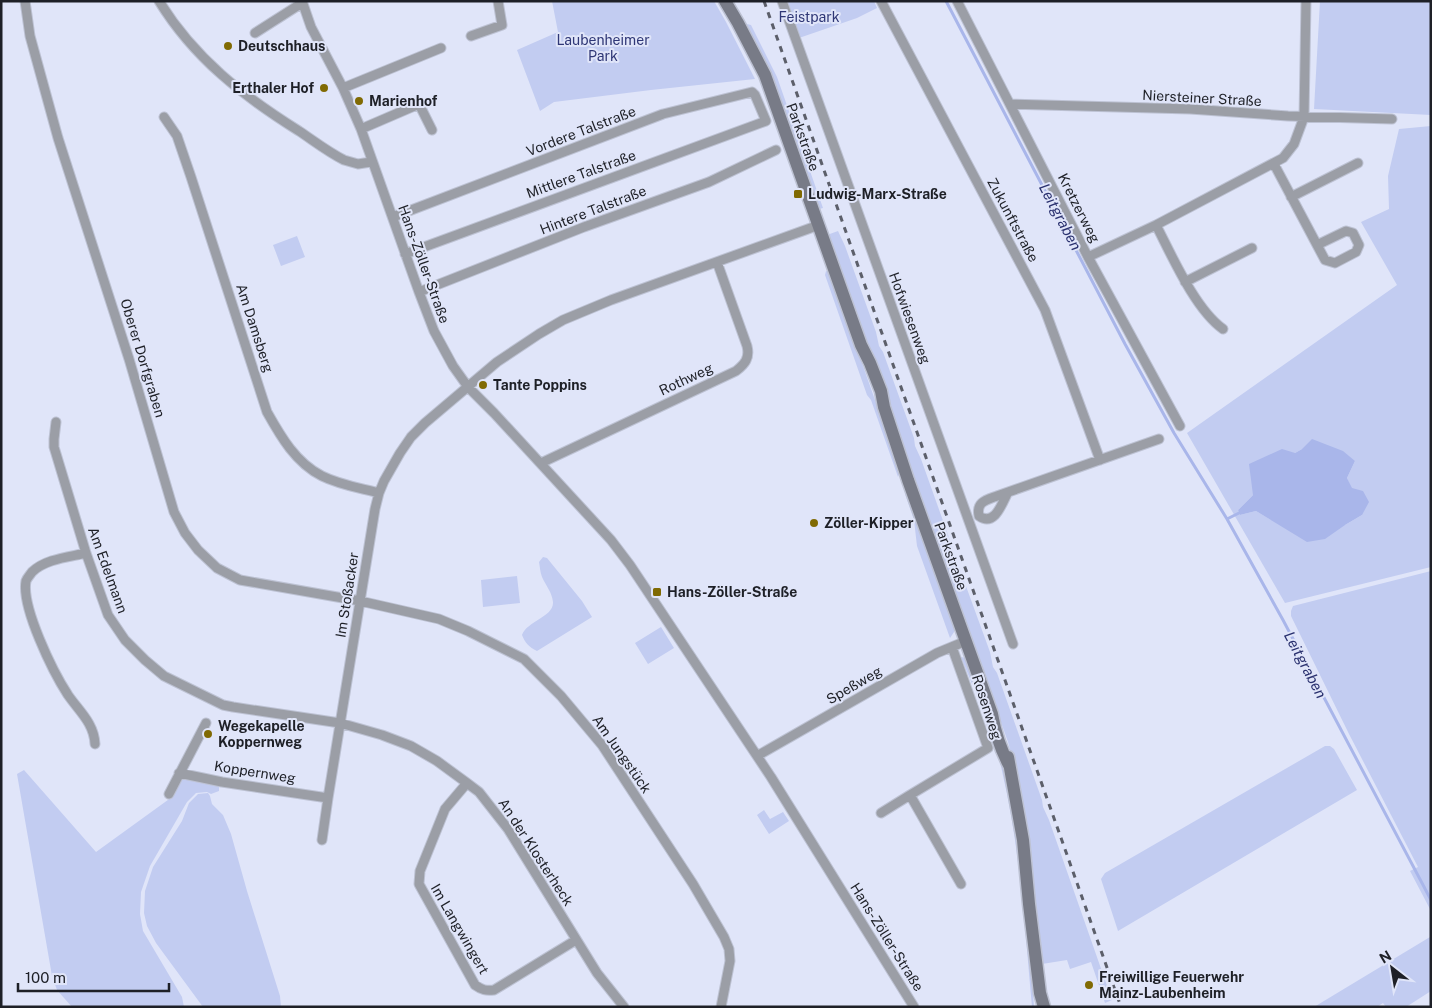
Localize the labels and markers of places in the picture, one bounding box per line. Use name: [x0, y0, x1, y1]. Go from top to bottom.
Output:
place label: Deutschhaus: [238, 38, 325, 54]
marker: Deutschhaus: [222, 40, 234, 52]
place label: Erthaler Hof: [232, 80, 314, 96]
marker: Erthaler Hof: [318, 82, 330, 94]
place label: Marienhof: [369, 93, 438, 109]
marker: Marienhof: [353, 95, 365, 107]
place label: Ludwig-Marx-Straße: [808, 186, 947, 202]
marker: Ludwig-Marx-Straße: [792, 188, 804, 200]
place label: Tante Poppins: [493, 377, 587, 393]
marker: Tante Poppins: [477, 379, 489, 391]
place label: Zöller-Kipper: [824, 515, 914, 531]
marker: Zöller-Kipper: [808, 517, 820, 529]
place label: Hans-Zöller-Straße: [667, 584, 797, 600]
marker: Hans-Zöller-Straße: [651, 586, 663, 598]
place label: Wegekapelle Koppernweg: [218, 718, 304, 750]
marker: Wegekapelle Koppernweg: [202, 728, 214, 740]
place label: Freiwillige Feuerwehr Mainz-Laubenheim: [1099, 969, 1244, 1001]
marker: Freiwillige Feuerwehr Mainz-Laubenheim: [1083, 979, 1095, 991]

